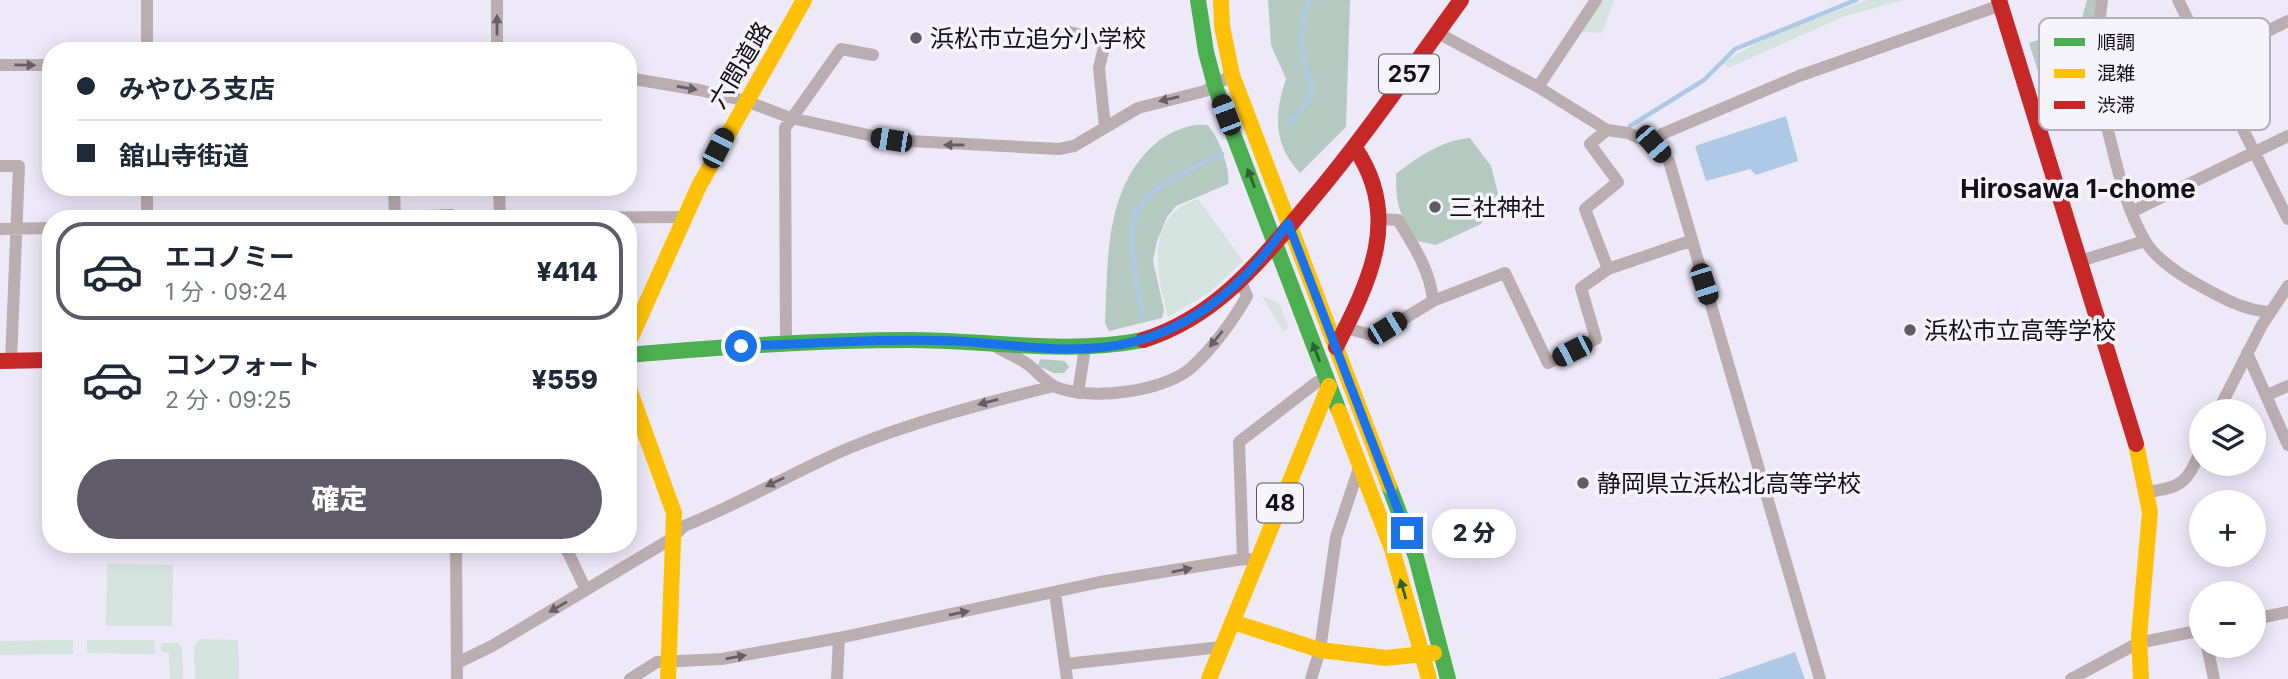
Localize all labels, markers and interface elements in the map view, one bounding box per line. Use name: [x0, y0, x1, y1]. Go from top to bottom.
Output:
one-way arrow: [491, 14, 503, 36]
street label: 六間道路: [703, 16, 777, 114]
legend: [2039, 18, 2270, 130]
place label: 浜松市立追分小学校: [930, 24, 1146, 53]
marker: 浜松市立追分小学校: [908, 30, 924, 46]
text: 順調: [2097, 31, 2135, 54]
road number: 257: [1379, 54, 1439, 94]
one-way arrow: [15, 59, 37, 71]
text: 混雑: [2097, 62, 2135, 85]
text: みやひろ支店: [119, 73, 275, 104]
one-way arrow: [676, 83, 698, 94]
car: [1209, 92, 1244, 138]
one-way arrow: [1158, 93, 1180, 104]
text: 渋滞: [2097, 94, 2135, 117]
car: [1632, 121, 1675, 167]
car: [700, 125, 737, 171]
car: [869, 126, 914, 154]
one-way arrow: [943, 139, 965, 150]
text: 舘山寺街道: [119, 140, 249, 171]
one-way arrow: [1245, 168, 1256, 189]
district label: Hirosawa 1-chome: [1960, 173, 2196, 204]
place label: 三社神社: [1449, 193, 1545, 222]
marker: 三社神社: [1427, 199, 1443, 215]
icon: car: [81, 240, 144, 303]
text: エコノミー: [165, 241, 295, 272]
text: ¥414: [537, 256, 598, 287]
car: [1688, 261, 1721, 307]
text: 1 分 · 09:24: [165, 278, 287, 306]
car: [1364, 308, 1411, 348]
place label: 浜松市立高等学校: [1924, 316, 2116, 345]
marker: 浜松市立高等学校: [1902, 322, 1918, 338]
route start: [725, 330, 757, 362]
one-way arrow: [1209, 330, 1224, 347]
car: [1549, 332, 1596, 370]
one-way arrow: [1311, 342, 1322, 363]
icon: car: [81, 348, 144, 411]
text: コンフォート: [165, 349, 320, 380]
text: ¥559: [532, 364, 598, 395]
text: 2 分 · 09:25: [165, 386, 291, 414]
one-way arrow: [977, 397, 999, 408]
map controls: [2189, 399, 2266, 658]
button: layers: [2189, 399, 2266, 476]
button: 確定: [77, 459, 602, 539]
place label: 静岡県立浜松北高等学校: [1597, 469, 1861, 498]
marker: 静岡県立浜松北高等学校: [1575, 475, 1591, 491]
one-way arrow: [765, 477, 785, 488]
road number: 48: [1257, 484, 1303, 523]
button: +: [2189, 490, 2266, 567]
callout: 2 分: [1432, 508, 1516, 558]
route end: [1391, 517, 1423, 549]
text: 2 分: [1453, 519, 1495, 547]
one-way arrow: [1172, 565, 1194, 576]
one-way arrow: [1398, 578, 1408, 599]
button: −: [2189, 581, 2266, 658]
one-way arrow: [548, 601, 567, 613]
one-way arrow: [948, 607, 970, 618]
one-way arrow: [725, 651, 747, 662]

